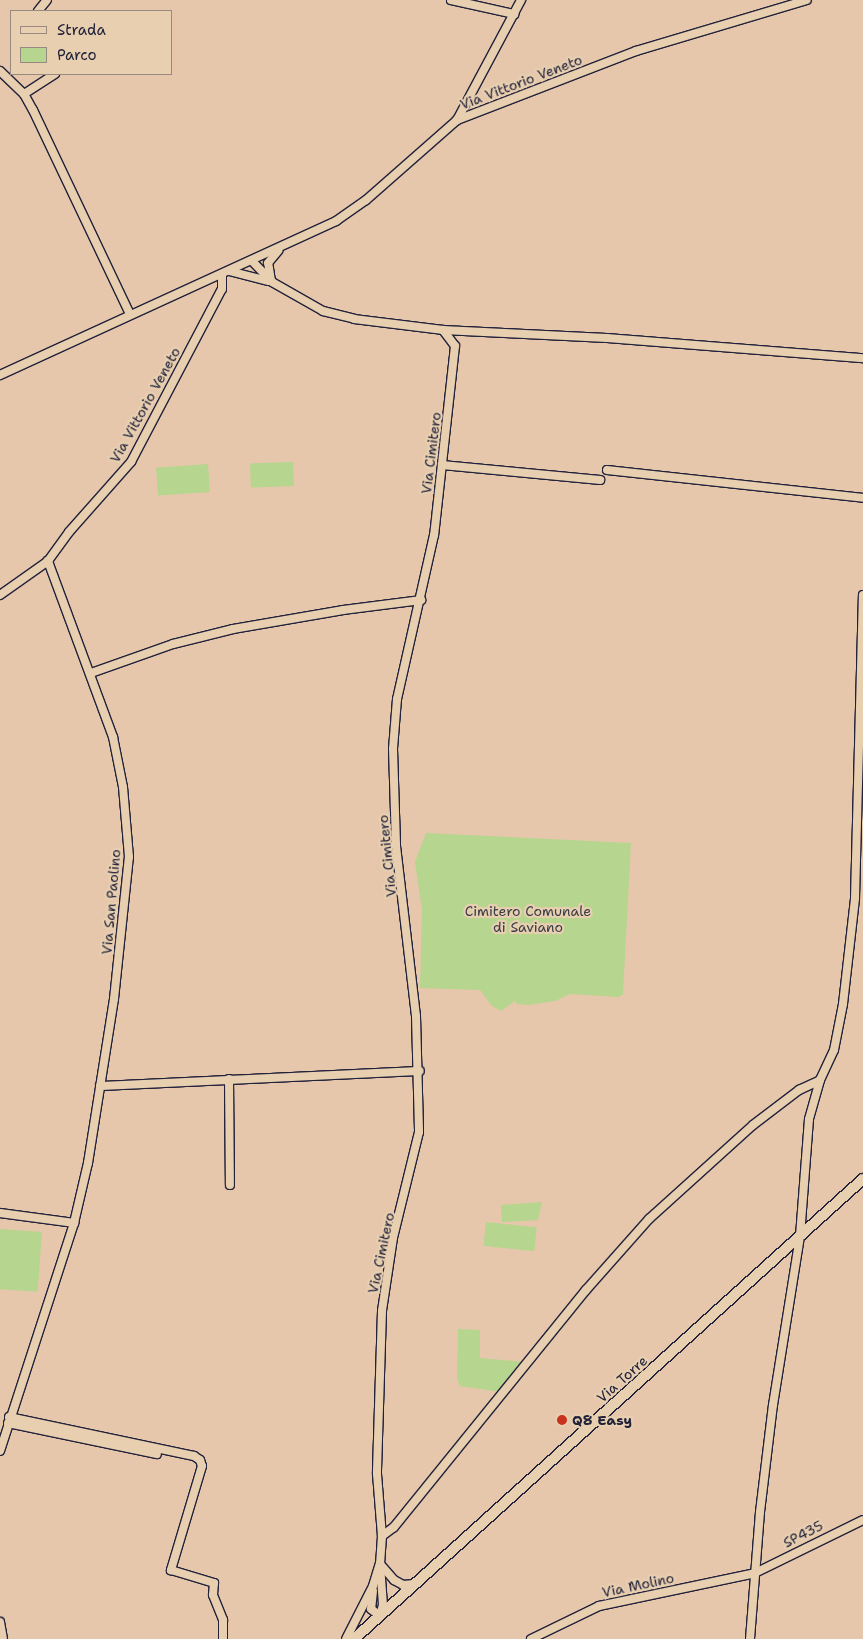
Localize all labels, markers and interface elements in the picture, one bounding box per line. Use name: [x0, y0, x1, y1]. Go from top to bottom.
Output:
legend: [10, 10, 172, 75]
text: Strada: [57, 20, 106, 40]
text: Parco: [57, 45, 97, 65]
street label: Via Vittorio Veneto: [458, 51, 584, 113]
street label: Via Vittorio Veneto: [106, 344, 184, 466]
street label: Via Cimitero: [418, 411, 444, 495]
street label: Via Cimitero: [374, 814, 400, 898]
street label: Via San Paolino: [98, 849, 124, 955]
park label: Cimitero Comunale di Saviano: [465, 903, 591, 936]
street label: Via Cimitero: [364, 1211, 398, 1295]
street label: Via Torre: [593, 1352, 651, 1406]
place label: Q8 Easy: [572, 1412, 632, 1428]
marker: Q8 Easy: [556, 1414, 568, 1426]
street label: SP435: [780, 1517, 826, 1551]
street label: Via Molino: [600, 1569, 676, 1601]

